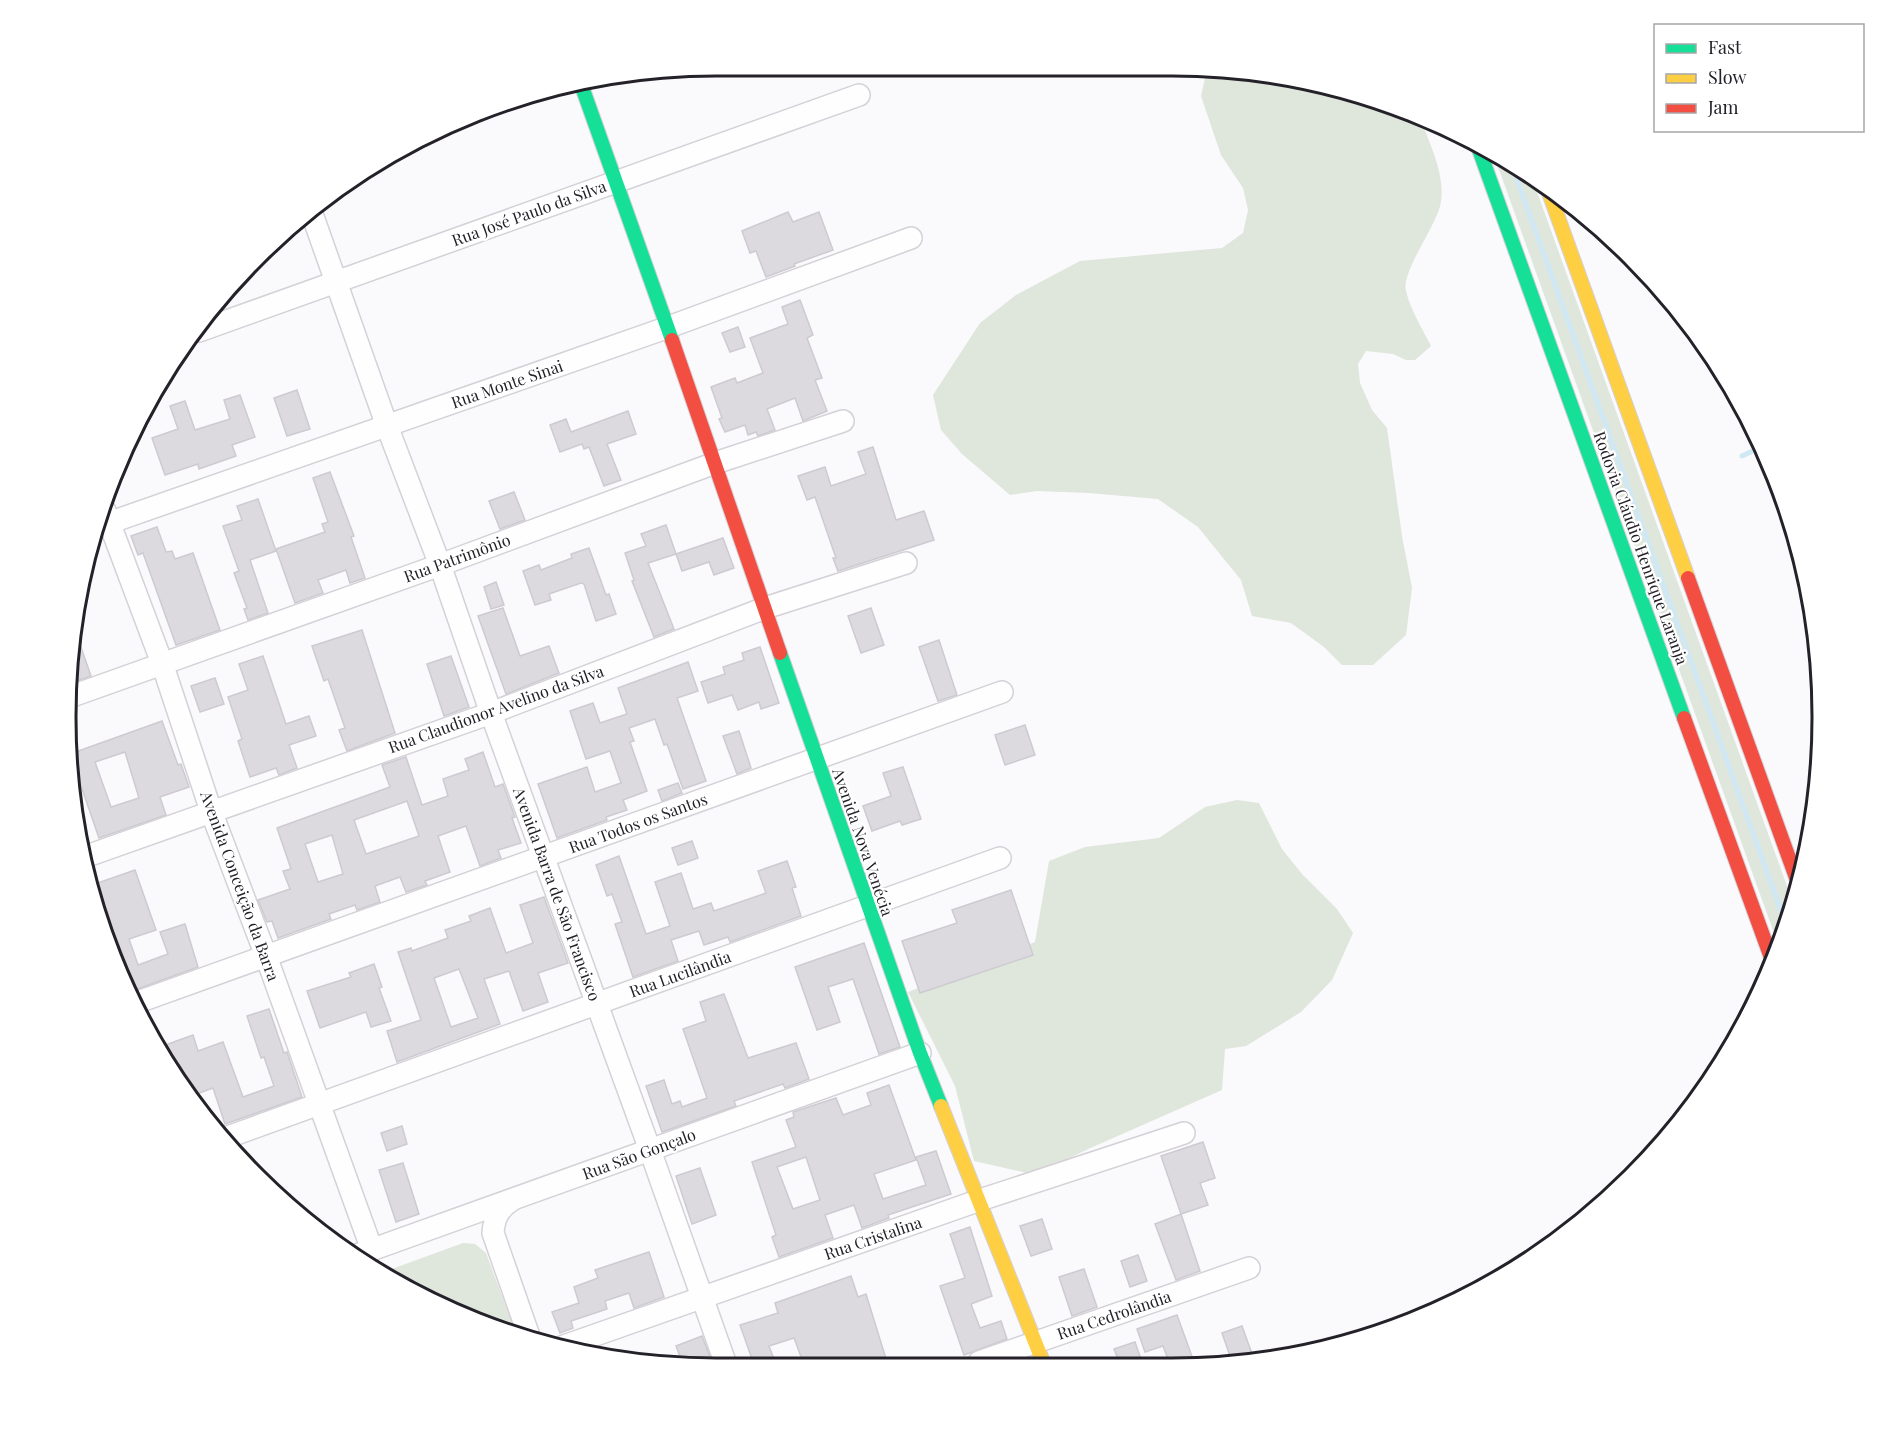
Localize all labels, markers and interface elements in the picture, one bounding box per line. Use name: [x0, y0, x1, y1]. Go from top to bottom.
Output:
legend: [1654, 24, 1864, 132]
text: Fast: [1708, 35, 1742, 59]
text: Slow: [1708, 65, 1746, 89]
text: Jam: [1707, 95, 1738, 119]
street label: Rua José Paulo da Silva: [449, 175, 609, 250]
street label: Rua Monte Sinai: [448, 355, 566, 412]
street label: Rodovia Cláudio Henrique Laranja: [1589, 428, 1694, 667]
street label: Rua Patrimônio: [401, 528, 513, 587]
street label: Rua Claudionor Avelino da Silva: [385, 660, 606, 757]
street label: Avenida Nova Venécia: [828, 764, 899, 919]
street label: Avenida Barra de São Francisco: [509, 783, 606, 1004]
street label: Avenida Conceição da Barra: [196, 787, 285, 984]
street label: Rua Todos os Santos: [566, 788, 710, 857]
street label: Rua Lucilândia: [626, 945, 734, 1002]
street label: Rua São Gonçalo: [579, 1123, 699, 1184]
street label: Rua Cristalina: [821, 1211, 924, 1264]
street label: Rua Cedrolândia: [1054, 1285, 1174, 1344]

